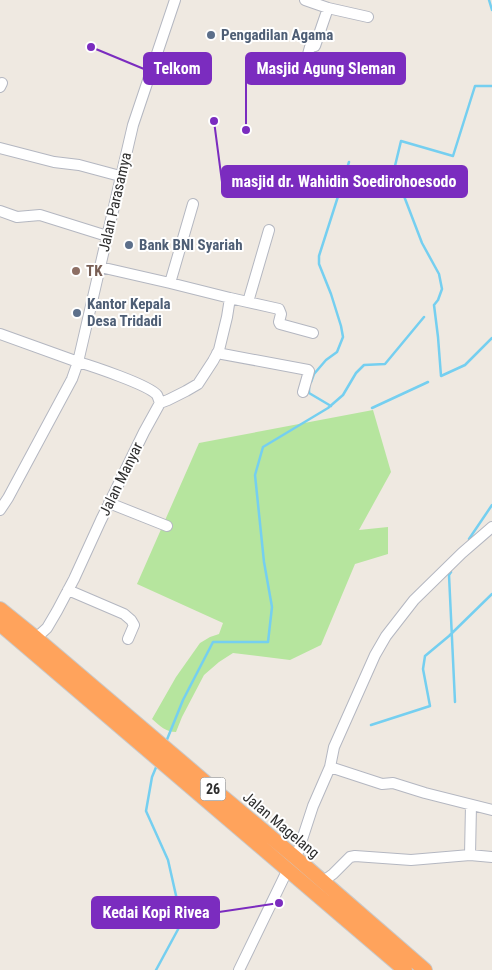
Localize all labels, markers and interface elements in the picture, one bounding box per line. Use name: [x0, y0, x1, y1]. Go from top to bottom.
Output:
place label: Pengadilan Agama: [221, 26, 333, 44]
marker: Pengadilan Agama: [205, 29, 217, 41]
callout: Telkom: [144, 53, 211, 84]
callout: Masjid Agung Sleman: [246, 53, 405, 84]
text: Telkom: [153, 59, 201, 78]
text: Masjid Agung Sleman: [256, 59, 396, 78]
street label: Jalan Parasamya: [95, 151, 135, 253]
callout: masjid dr. Wahidin Soedirohoesodo: [222, 166, 467, 197]
text: masjid dr. Wahidin Soedirohoesodo: [232, 172, 457, 191]
place label: Bank BNI Syariah: [139, 236, 243, 254]
marker: Bank BNI Syariah: [123, 239, 135, 251]
place label: TK: [86, 262, 103, 280]
marker: TK: [70, 265, 82, 277]
place label: Kantor Kepala Desa Tridadi: [87, 295, 171, 330]
marker: Kantor Kepala Desa Tridadi: [71, 307, 83, 319]
street label: Jalan Manyar: [95, 439, 147, 519]
road number: 26: [200, 778, 226, 801]
street label: Jalan Magelang: [239, 788, 323, 862]
callout: Kedai Kopi Rivea: [92, 897, 219, 928]
text: Kedai Kopi Rivea: [103, 903, 210, 922]

